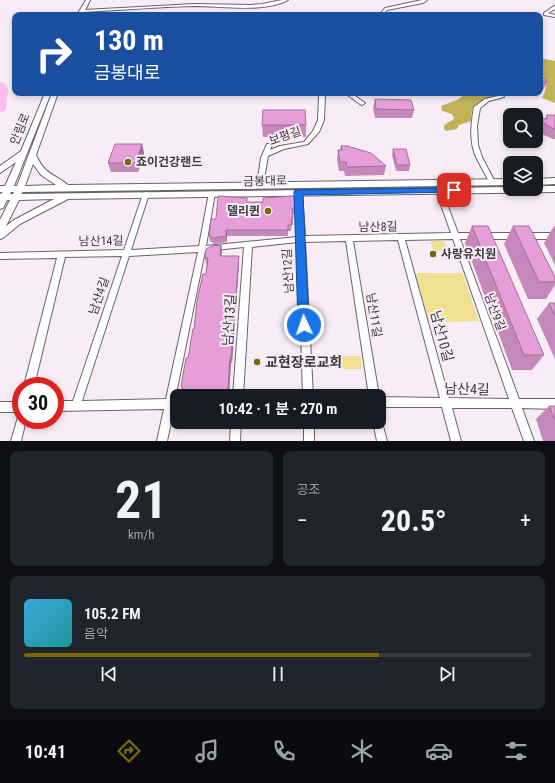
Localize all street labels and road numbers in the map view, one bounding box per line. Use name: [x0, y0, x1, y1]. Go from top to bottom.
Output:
street label: 안림로: [7, 111, 33, 147]
street label: 보평길: [267, 124, 303, 148]
street label: 금봉대로: [243, 174, 287, 188]
street label: 남산8길: [358, 220, 398, 234]
street label: 남산14길: [78, 234, 124, 248]
street label: 남산12길: [280, 248, 296, 294]
street label: 남산4길: [86, 275, 112, 317]
street label: 남산9길: [482, 291, 508, 333]
street label: 남산11길: [364, 292, 384, 338]
street label: 남산13길: [219, 293, 239, 347]
street label: 남산10길: [427, 309, 457, 363]
street label: 남산4길: [444, 381, 490, 397]

